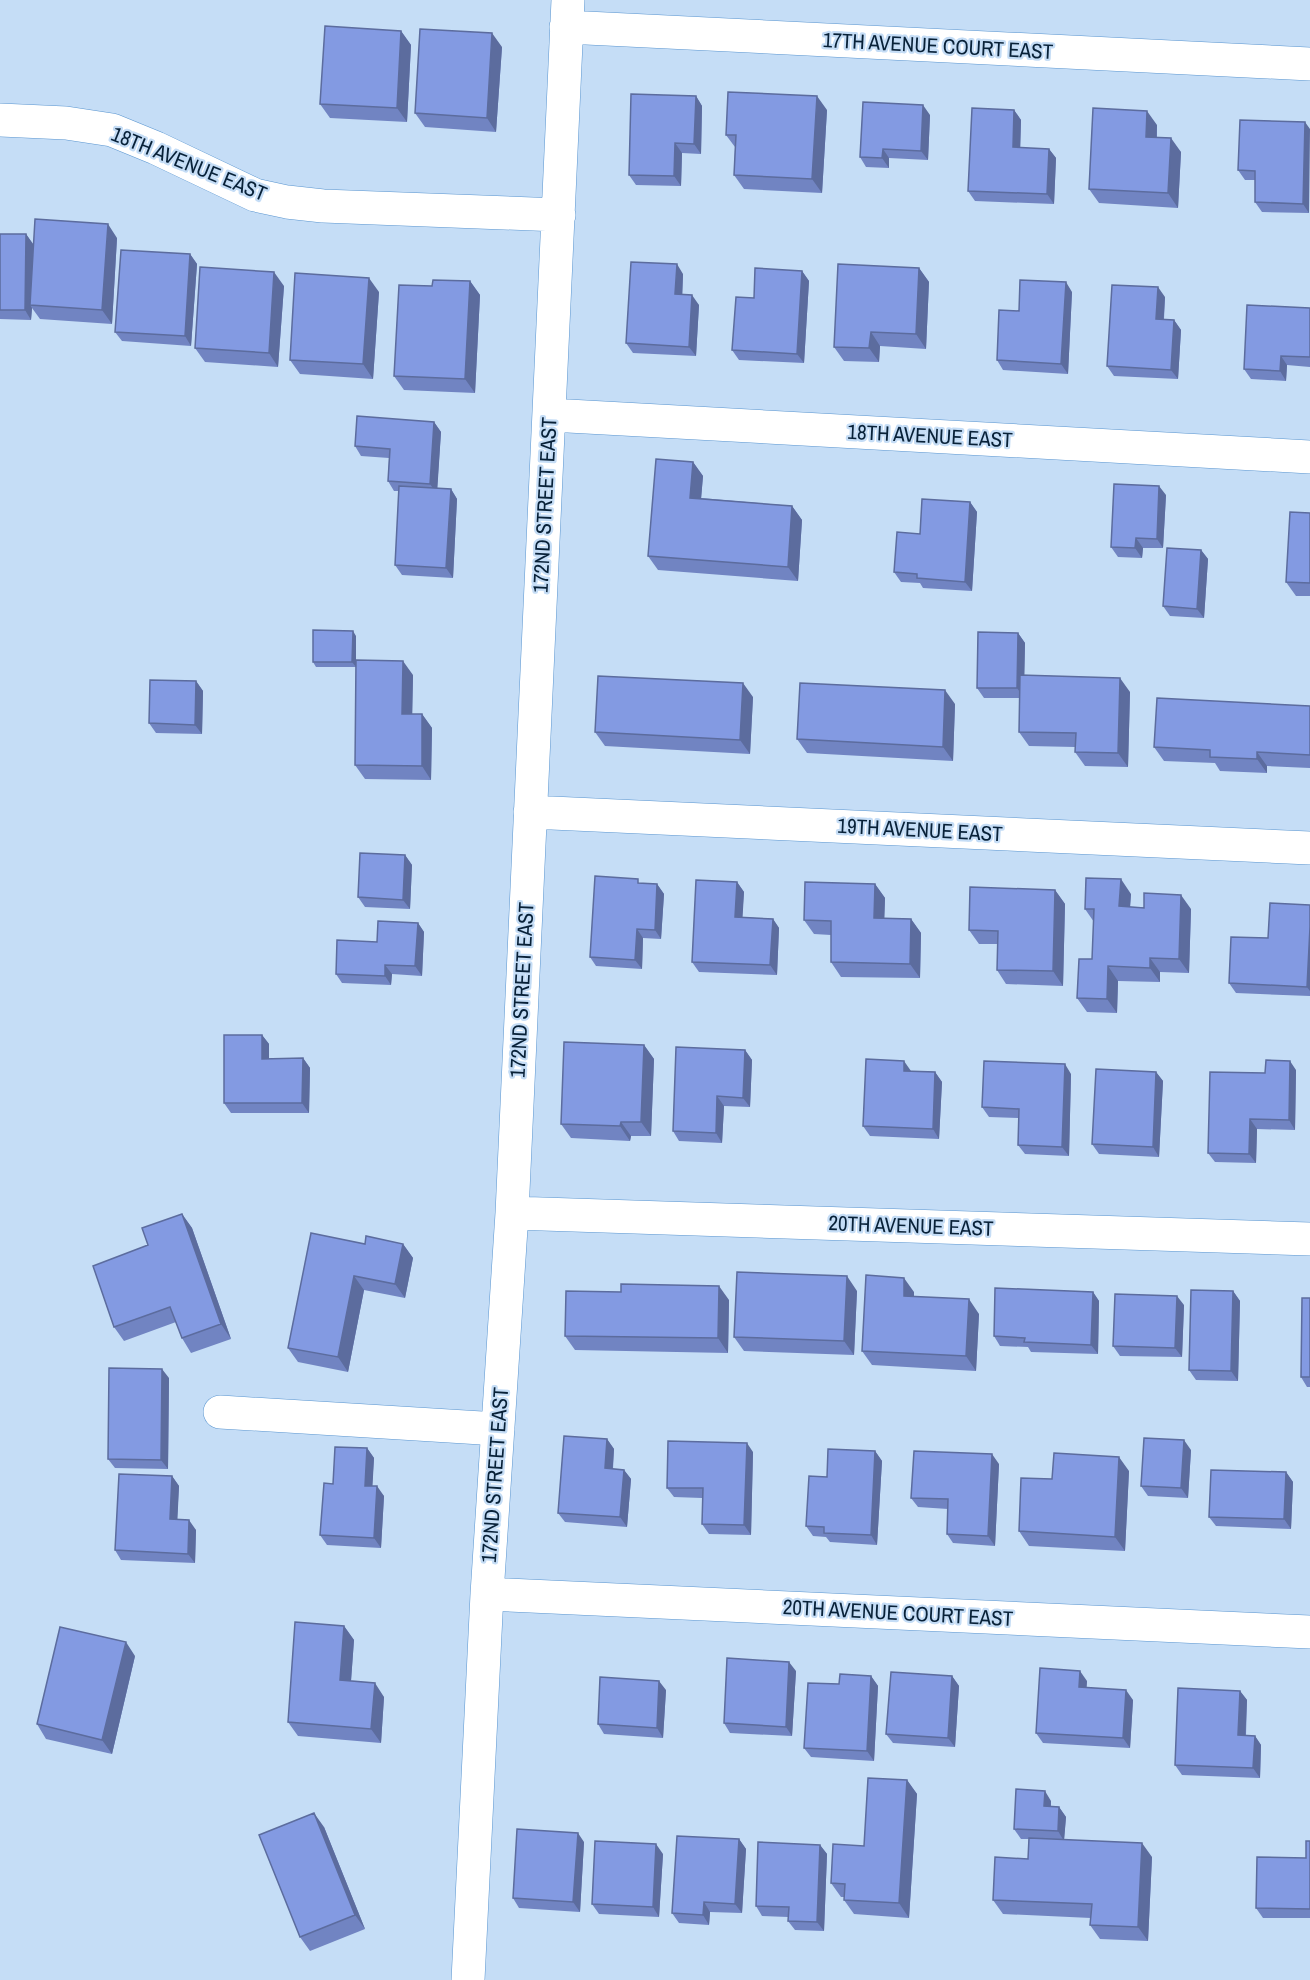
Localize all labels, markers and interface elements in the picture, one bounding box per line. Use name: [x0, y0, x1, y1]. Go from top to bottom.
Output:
street label: 17TH AVENUE COURT EAST: [822, 25, 1054, 66]
street label: 18TH AVENUE EAST: [107, 119, 272, 208]
street label: 172ND STREET EAST: [525, 416, 564, 594]
street label: 18TH AVENUE EAST: [847, 417, 1014, 454]
street label: 19TH AVENUE EAST: [837, 811, 1004, 848]
street label: 172ND STREET EAST: [502, 901, 541, 1079]
street label: 20TH AVENUE EAST: [828, 1208, 995, 1243]
street label: 172ND STREET EAST: [474, 1386, 515, 1564]
street label: 20TH AVENUE COURT EAST: [782, 1592, 1014, 1633]

